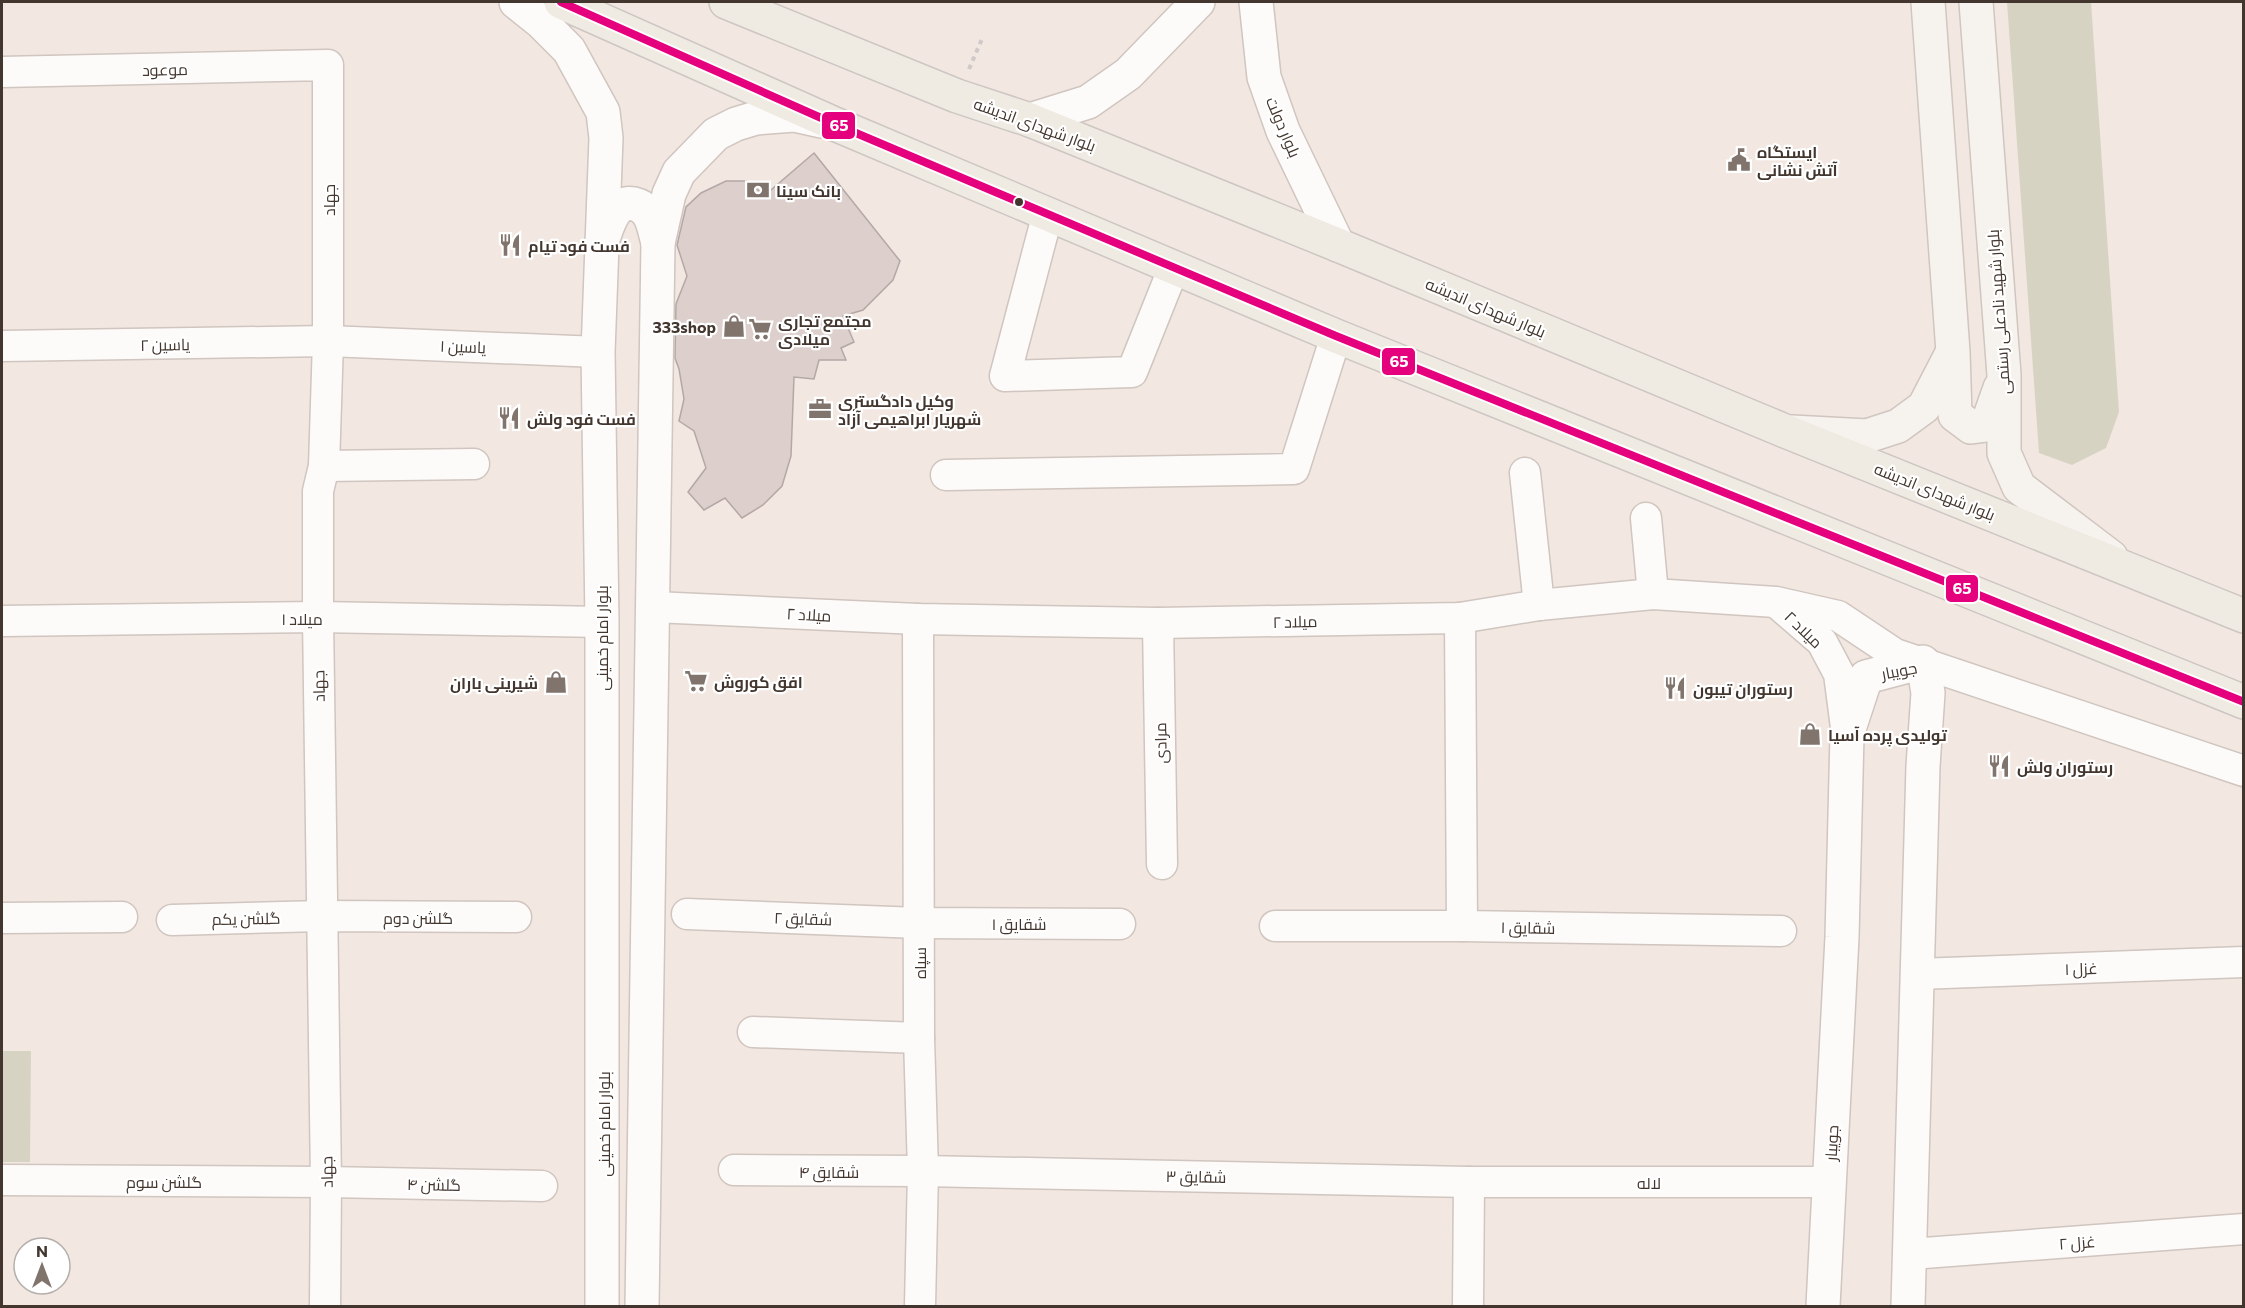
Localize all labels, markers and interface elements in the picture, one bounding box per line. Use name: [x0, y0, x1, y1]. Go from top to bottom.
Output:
street label: موعود: [142, 59, 188, 80]
street label: بلوار شهدای اندیشه: [971, 93, 1099, 157]
street label: بلوار دولت: [1262, 94, 1305, 161]
line badge: 65: [821, 111, 856, 140]
text: 65: [829, 115, 849, 134]
place label: ایستگاه آتش نشانی: [1757, 142, 1838, 180]
public building icon: ایستگاه آتش نشانی: [1726, 147, 1752, 173]
bank icon: بانک سینا: [745, 177, 771, 203]
place label: بانک سینا: [776, 181, 841, 200]
street label: جهاد: [319, 184, 340, 216]
unlabelled marker: [1013, 196, 1025, 208]
street label: بلوار شهید نادعلی رستمی: [1983, 229, 2015, 395]
restaurant icon: فست فود تیام: [497, 232, 523, 258]
place label: فست فود تیام: [528, 236, 630, 258]
street label: بلوار شهدای اندیشه: [1422, 273, 1549, 343]
place label: مجتمع تجاری میلادی: [778, 311, 872, 349]
shop icon: 333shop: [721, 313, 747, 339]
supermarket icon: مجتمع تجاری میلادی: [747, 316, 773, 342]
place label: 333shop: [652, 317, 716, 336]
street label: یاسین ۲: [140, 334, 191, 356]
street label: یاسین ۱: [440, 336, 487, 358]
line badge: 65: [1381, 347, 1416, 376]
text: 65: [1389, 351, 1409, 370]
place label: وکیل دادگستری شهریار ابراهیمی آزاد: [838, 391, 981, 429]
office icon: وکیل دادگستری شهریار ابراهیمی آزاد: [807, 396, 833, 422]
restaurant icon: فست فود ولش: [496, 405, 522, 431]
place label: فست فود ولش: [527, 409, 636, 429]
street label: بلوار شهدای اندیشه: [1871, 458, 1998, 526]
line badge: 65: [1945, 574, 1979, 603]
text: 65: [1952, 578, 1972, 597]
street label: بلوار امام خمینی: [592, 585, 614, 691]
street label: میلاد ۲: [786, 603, 832, 626]
street label: میلاد ۲: [1781, 607, 1827, 652]
street label: میلاد ۱: [281, 609, 323, 629]
street label: میلاد ۲: [1272, 611, 1318, 632]
street label: جویبار: [1879, 657, 1919, 684]
supermarket icon: افق کوروش: [683, 668, 709, 694]
shop icon: شیرینی باران: [543, 669, 569, 695]
street label: جهاد: [308, 670, 330, 702]
place label: افق کوروش: [714, 672, 803, 692]
place label: شیرینی باران: [450, 673, 538, 693]
restaurant icon: رستوران تیبون: [1662, 675, 1688, 701]
place label: رستوران تیبون: [1693, 679, 1793, 699]
shop icon: تولیدی پرده آسیا: [1797, 721, 1823, 747]
street label: مرادی: [1150, 722, 1172, 764]
place label: تولیدی پرده آسیا: [1828, 725, 1948, 747]
restaurant icon: رستوران ولش: [1986, 753, 2012, 779]
place label: رستوران ولش: [2017, 757, 2113, 777]
street label: شقایق ۲: [773, 907, 832, 931]
street label: گلشن یکم: [211, 908, 281, 931]
street label: گلشن دوم: [383, 908, 453, 930]
street label: شقایق ۱: [992, 914, 1046, 935]
street label: شقایق ۱: [1500, 917, 1556, 939]
street label: سپاه: [910, 947, 931, 979]
street label: غزل ۱: [2064, 958, 2098, 980]
street label: بلوار امام خمینی: [594, 1071, 616, 1177]
street label: جویبار: [1821, 1125, 1842, 1163]
street label: جهاد: [316, 1156, 338, 1188]
street label: شقایق ۴: [799, 1162, 859, 1183]
street label: شقایق ۳: [1165, 1166, 1226, 1188]
street label: گلشن سوم: [126, 1172, 202, 1194]
street label: لاله: [1637, 1173, 1661, 1192]
street label: گلشن ۴: [407, 1174, 461, 1196]
street label: غزل ۲: [2058, 1231, 2096, 1255]
north arrow: [12, 1236, 72, 1296]
text: N: [36, 1241, 48, 1260]

